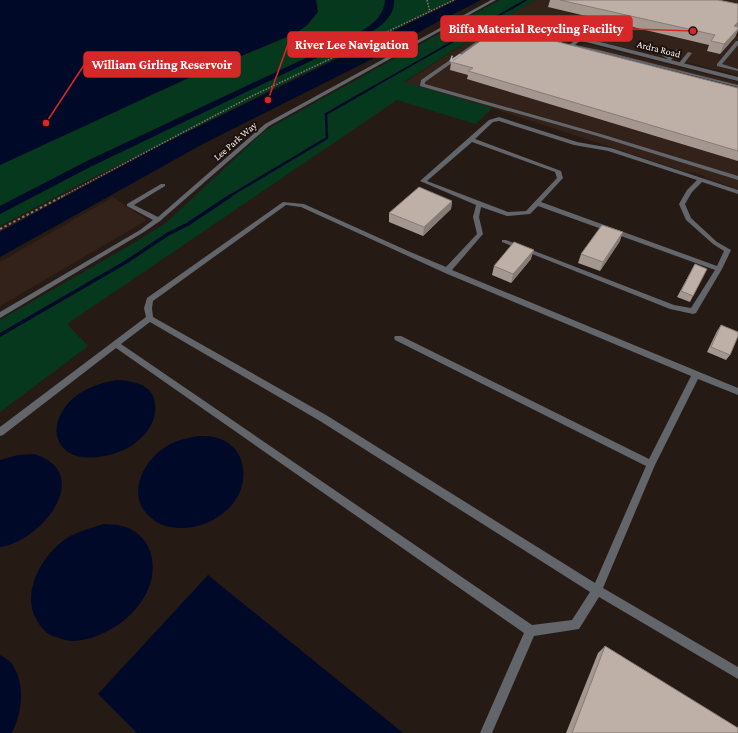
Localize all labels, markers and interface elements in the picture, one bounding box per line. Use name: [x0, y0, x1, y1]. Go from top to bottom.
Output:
callout: Biffa Material Recycling Facility: [441, 16, 632, 41]
text: Biffa Material Recycling Facility: [449, 21, 624, 36]
callout: River Lee Navigation: [288, 32, 417, 57]
text: River Lee Navigation: [295, 37, 409, 52]
street label: Ardra Road: [636, 38, 683, 60]
callout: William Girling Reservoir: [84, 52, 240, 77]
one-way arrow: [449, 55, 461, 63]
text: William Girling Reservoir: [91, 57, 233, 72]
street label: Lee Park Way: [211, 119, 259, 163]

